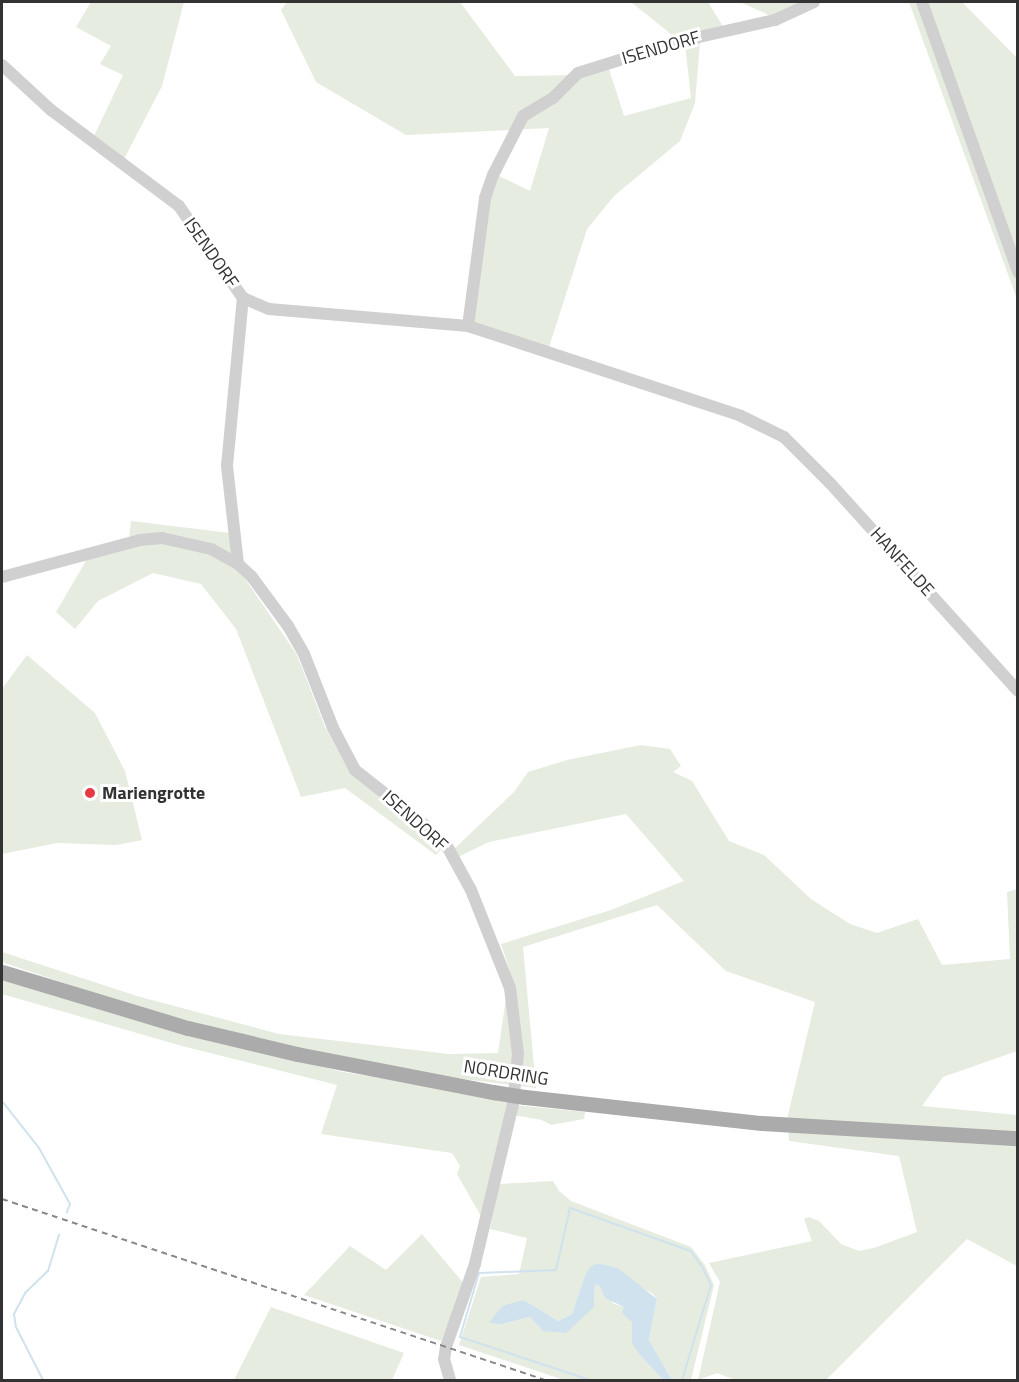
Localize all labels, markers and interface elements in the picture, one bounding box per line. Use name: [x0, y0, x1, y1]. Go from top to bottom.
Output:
street label: ISENDORF: [619, 27, 703, 69]
street label: ISENDORF: [179, 214, 243, 292]
street label: HANFELDE: [866, 523, 938, 601]
place label: Mariengrotte: [102, 782, 205, 804]
marker: Mariengrotte: [83, 786, 97, 800]
street label: ISENDORF: [378, 786, 452, 856]
street label: NORDRING: [462, 1056, 550, 1090]

